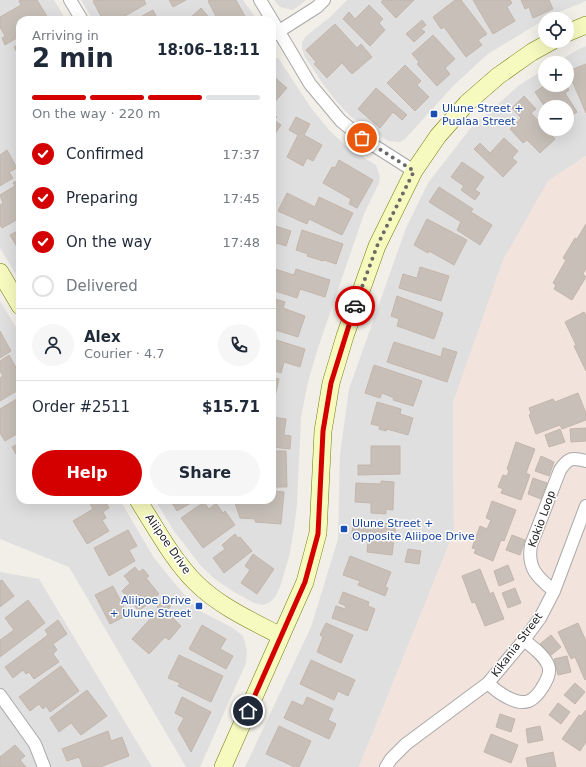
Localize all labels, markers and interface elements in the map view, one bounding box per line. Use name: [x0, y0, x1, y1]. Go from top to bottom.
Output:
map controls: [538, 12, 574, 136]
button: locate: [538, 12, 574, 48]
text: Arriving in: [32, 28, 99, 43]
text: 18:06–18:11: [157, 41, 260, 59]
text: 2 min: [32, 43, 114, 73]
button: +: [538, 56, 574, 92]
button: −: [538, 100, 574, 136]
place label: Ulune Street + Pualaa Street: [442, 102, 523, 128]
text: On the way · 220 m: [32, 106, 160, 121]
marker: Ulune Street + Pualaa Street: [429, 109, 439, 119]
pin: [345, 121, 379, 155]
icon: bag: [351, 127, 373, 149]
icon: check: [32, 143, 54, 165]
text: Confirmed: [66, 145, 144, 163]
text: 17:37: [223, 147, 260, 162]
icon: check: [32, 187, 54, 209]
text: Preparing: [66, 189, 138, 207]
text: 17:45: [223, 191, 260, 206]
icon: check: [32, 231, 54, 253]
text: On the way: [66, 233, 152, 251]
text: 17:48: [223, 235, 260, 250]
text: Delivered: [66, 277, 138, 295]
courier: [335, 286, 375, 326]
icon: car: [344, 295, 366, 317]
button: person: [32, 324, 74, 366]
button: phone: [218, 324, 260, 366]
text: Alex: [84, 328, 121, 346]
text: Courier · 4.7: [84, 346, 165, 361]
text: Order #2511: [32, 398, 130, 416]
text: $15.71: [202, 398, 260, 416]
button: Help: [32, 450, 142, 496]
button: Share: [150, 450, 260, 496]
street label: Kokio Loop: [526, 489, 558, 549]
street label: Aliipoe Drive: [143, 512, 194, 577]
place label: Ulune Street + Opposite Aliipoe Drive: [352, 517, 475, 543]
marker: Ulune Street + Opposite Aliipoe Drive: [339, 524, 349, 534]
place label: Aliipoe Drive + Ulune Street: [110, 594, 192, 620]
marker: Aliipoe Drive + Ulune Street: [194, 601, 204, 611]
street label: Kikania Street: [489, 610, 546, 680]
pin: [231, 694, 265, 728]
icon: home: [237, 700, 259, 722]

